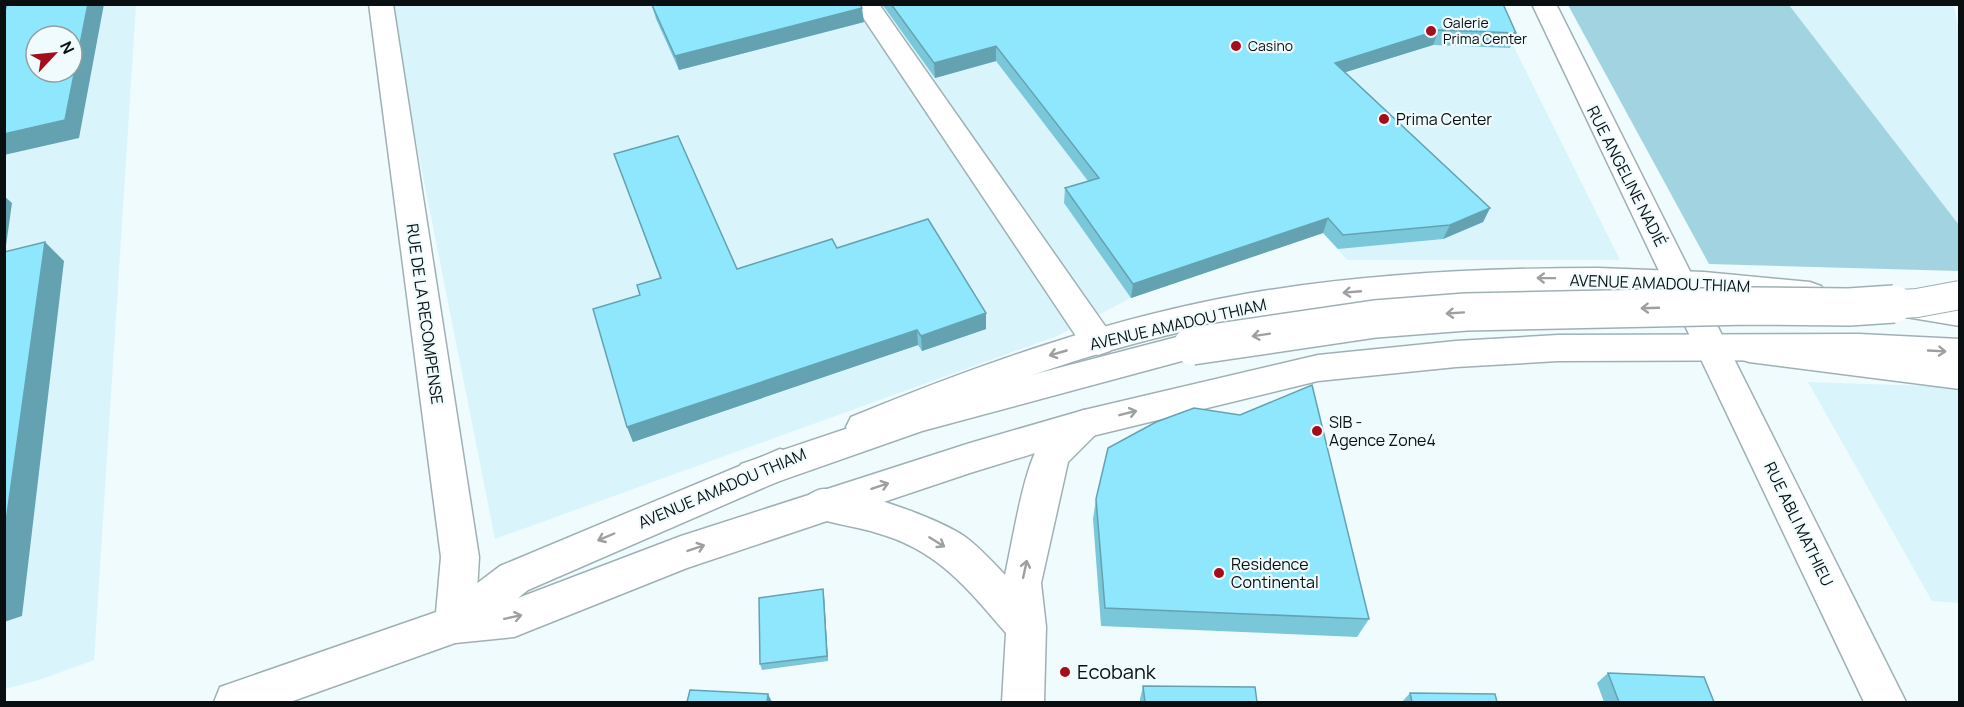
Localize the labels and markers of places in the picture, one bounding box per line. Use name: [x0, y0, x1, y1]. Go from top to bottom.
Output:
place label: Galerie Prima Center: [1443, 13, 1527, 48]
marker: Galerie Prima Center: [1424, 24, 1438, 38]
place label: Casino: [1248, 36, 1293, 55]
marker: Casino: [1229, 39, 1243, 53]
place label: Prima Center: [1396, 108, 1492, 130]
marker: Prima Center: [1377, 112, 1391, 126]
place label: SIB - Agence Zone4: [1329, 411, 1436, 451]
marker: SIB - Agence Zone4: [1310, 424, 1324, 438]
place label: Residence Continental: [1231, 553, 1319, 593]
marker: Residence Continental: [1212, 566, 1226, 580]
place label: Ecobank: [1077, 658, 1157, 685]
marker: Ecobank: [1058, 665, 1072, 679]

